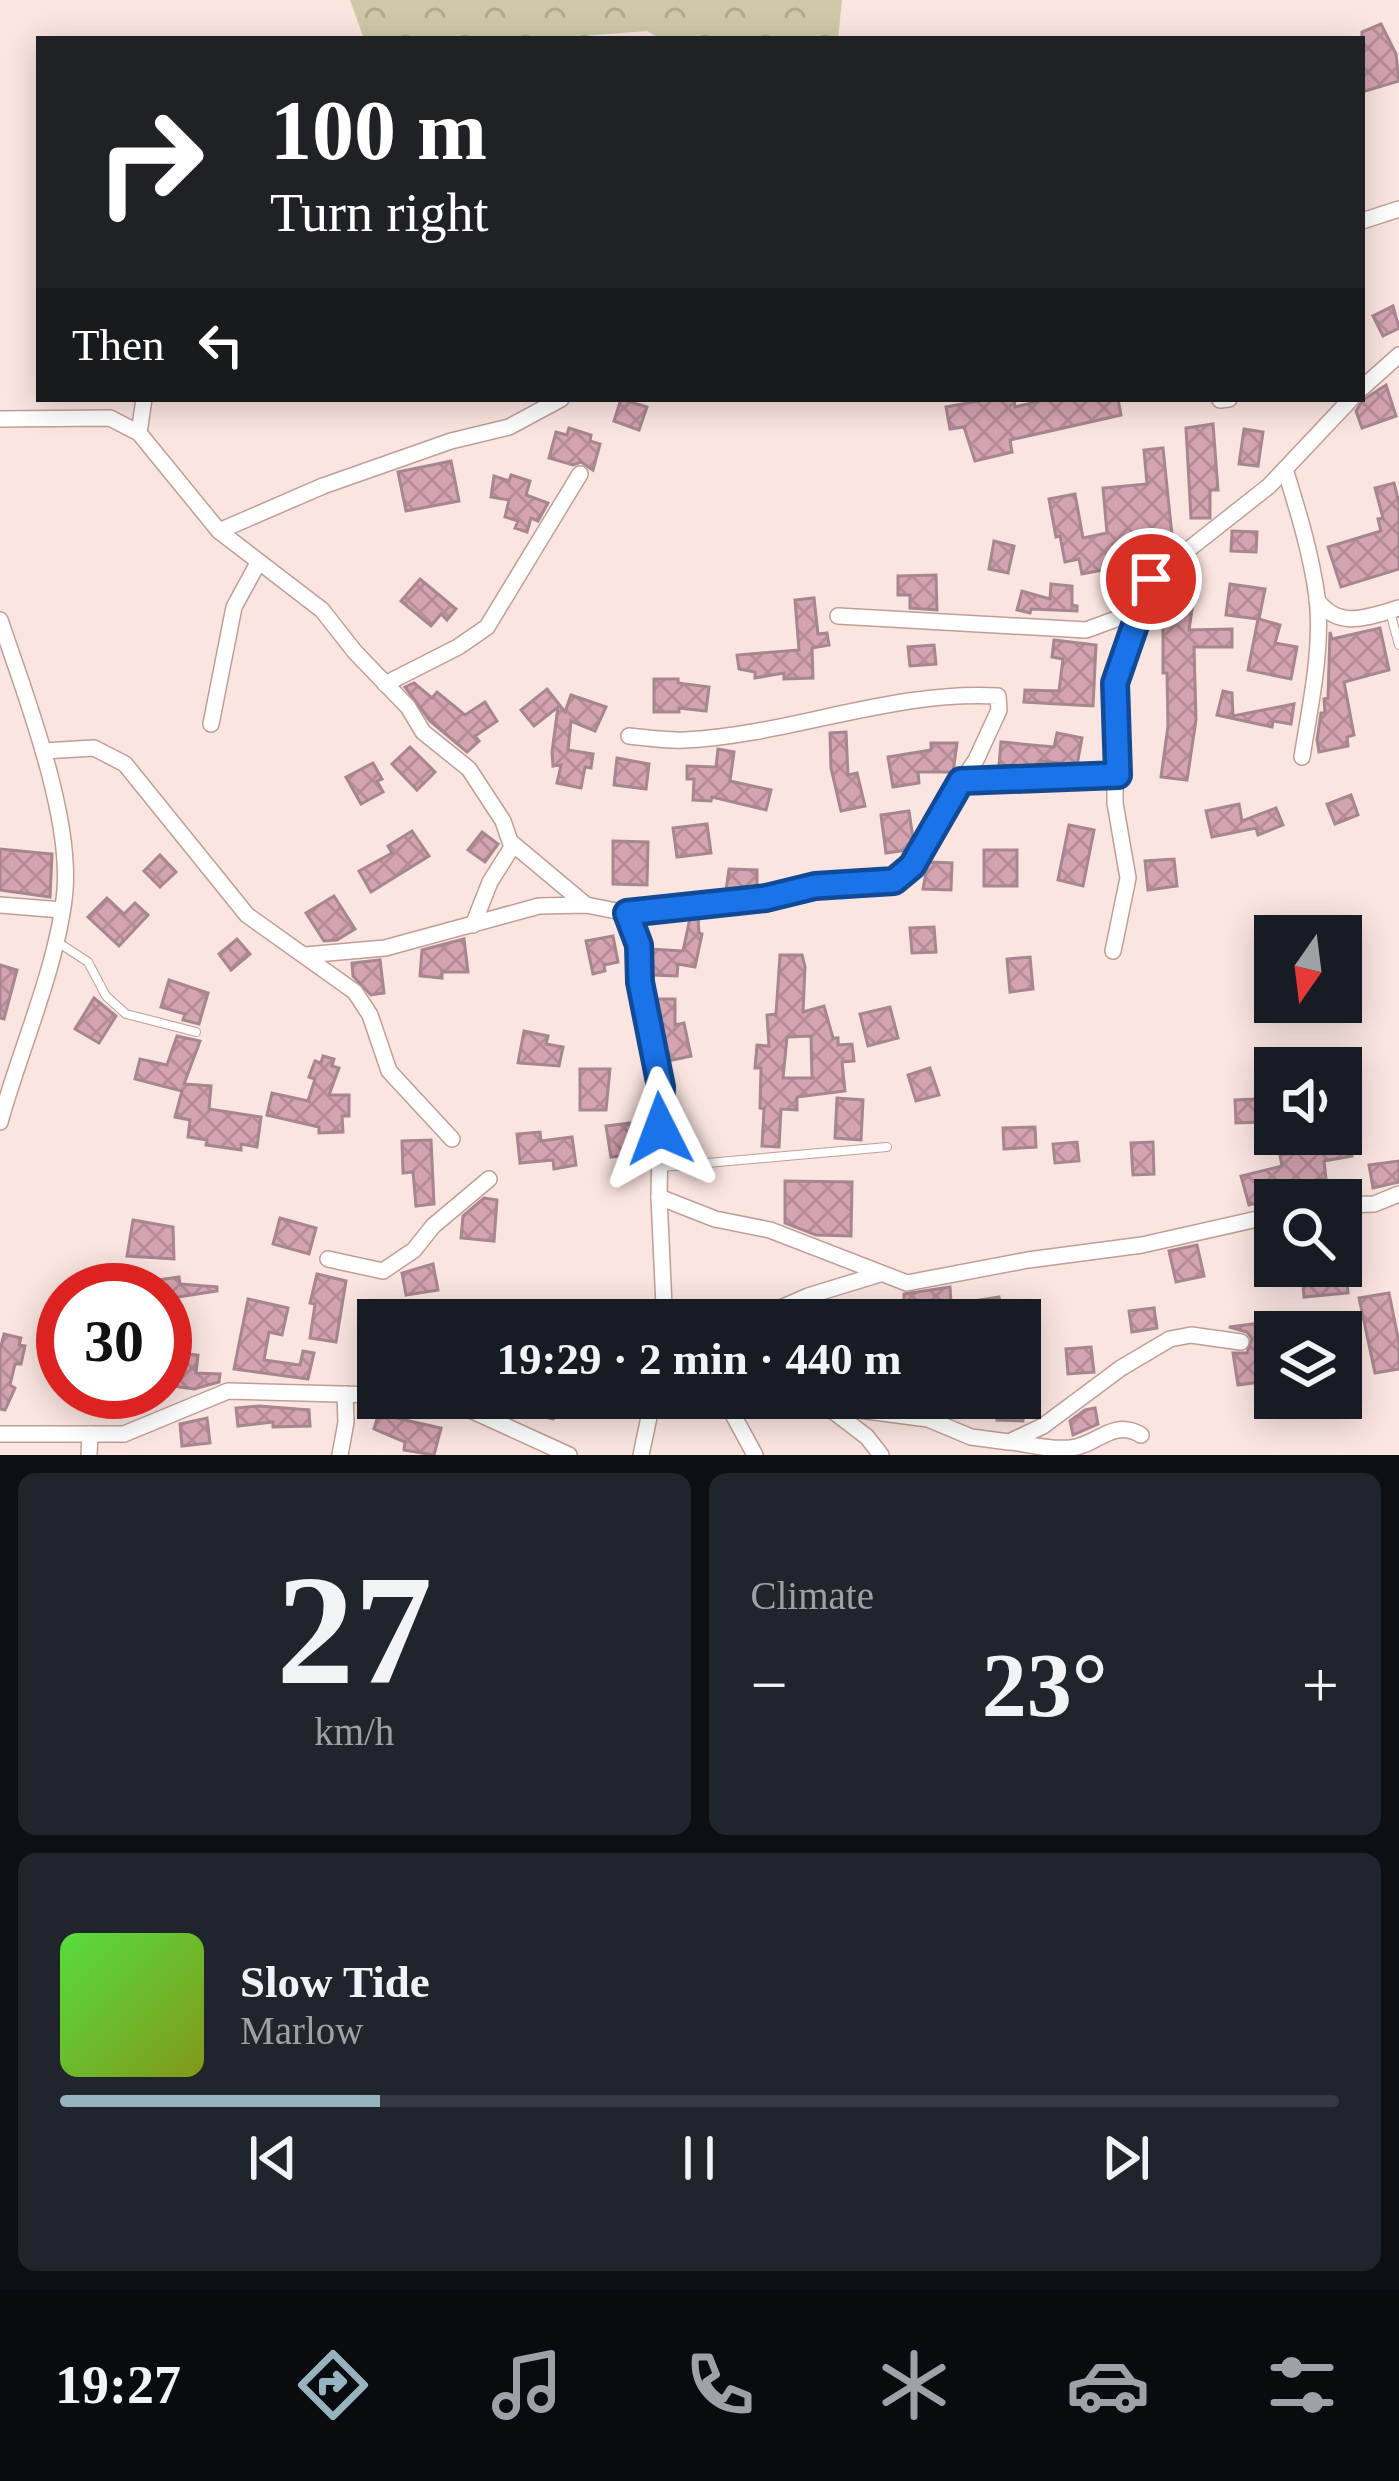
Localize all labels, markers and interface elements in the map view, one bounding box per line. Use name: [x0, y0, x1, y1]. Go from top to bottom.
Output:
icon: right: [72, 84, 228, 240]
text: 100 m: [270, 84, 487, 177]
text: Turn right: [270, 183, 489, 243]
icon: left: [188, 312, 254, 378]
text: Then: [72, 320, 164, 370]
pin: [1100, 528, 1202, 630]
icon: arrive: [1118, 546, 1184, 612]
north arrow: [1254, 915, 1362, 1023]
map controls: [1254, 915, 1362, 1419]
button: sound: [1254, 1047, 1362, 1155]
position arrow: [597, 1066, 723, 1192]
button: search: [1254, 1179, 1362, 1287]
speed limit sign: 30: [36, 1263, 192, 1419]
button: layers: [1254, 1311, 1362, 1419]
text: 19:29 · 2 min · 440 m: [497, 1334, 902, 1384]
text: 27: [276, 1544, 432, 1717]
text: Climate: [751, 1574, 874, 1617]
text: 23°: [982, 1636, 1108, 1735]
text: −: [751, 1648, 788, 1721]
text: +: [1302, 1648, 1339, 1721]
text: km/h: [314, 1710, 394, 1753]
text: Slow Tide: [240, 1957, 430, 2007]
text: Marlow: [240, 2009, 363, 2052]
icon: previous: [240, 2125, 306, 2191]
icon: pause: [666, 2125, 732, 2191]
icon: next: [1093, 2125, 1159, 2191]
icon: directions: [291, 2343, 375, 2427]
icon: music: [485, 2343, 569, 2427]
icon: phone: [678, 2343, 762, 2427]
icon: climate: [872, 2343, 956, 2427]
icon: car: [1066, 2343, 1150, 2427]
icon: filters: [1260, 2343, 1344, 2427]
text: 19:27: [55, 2355, 181, 2415]

